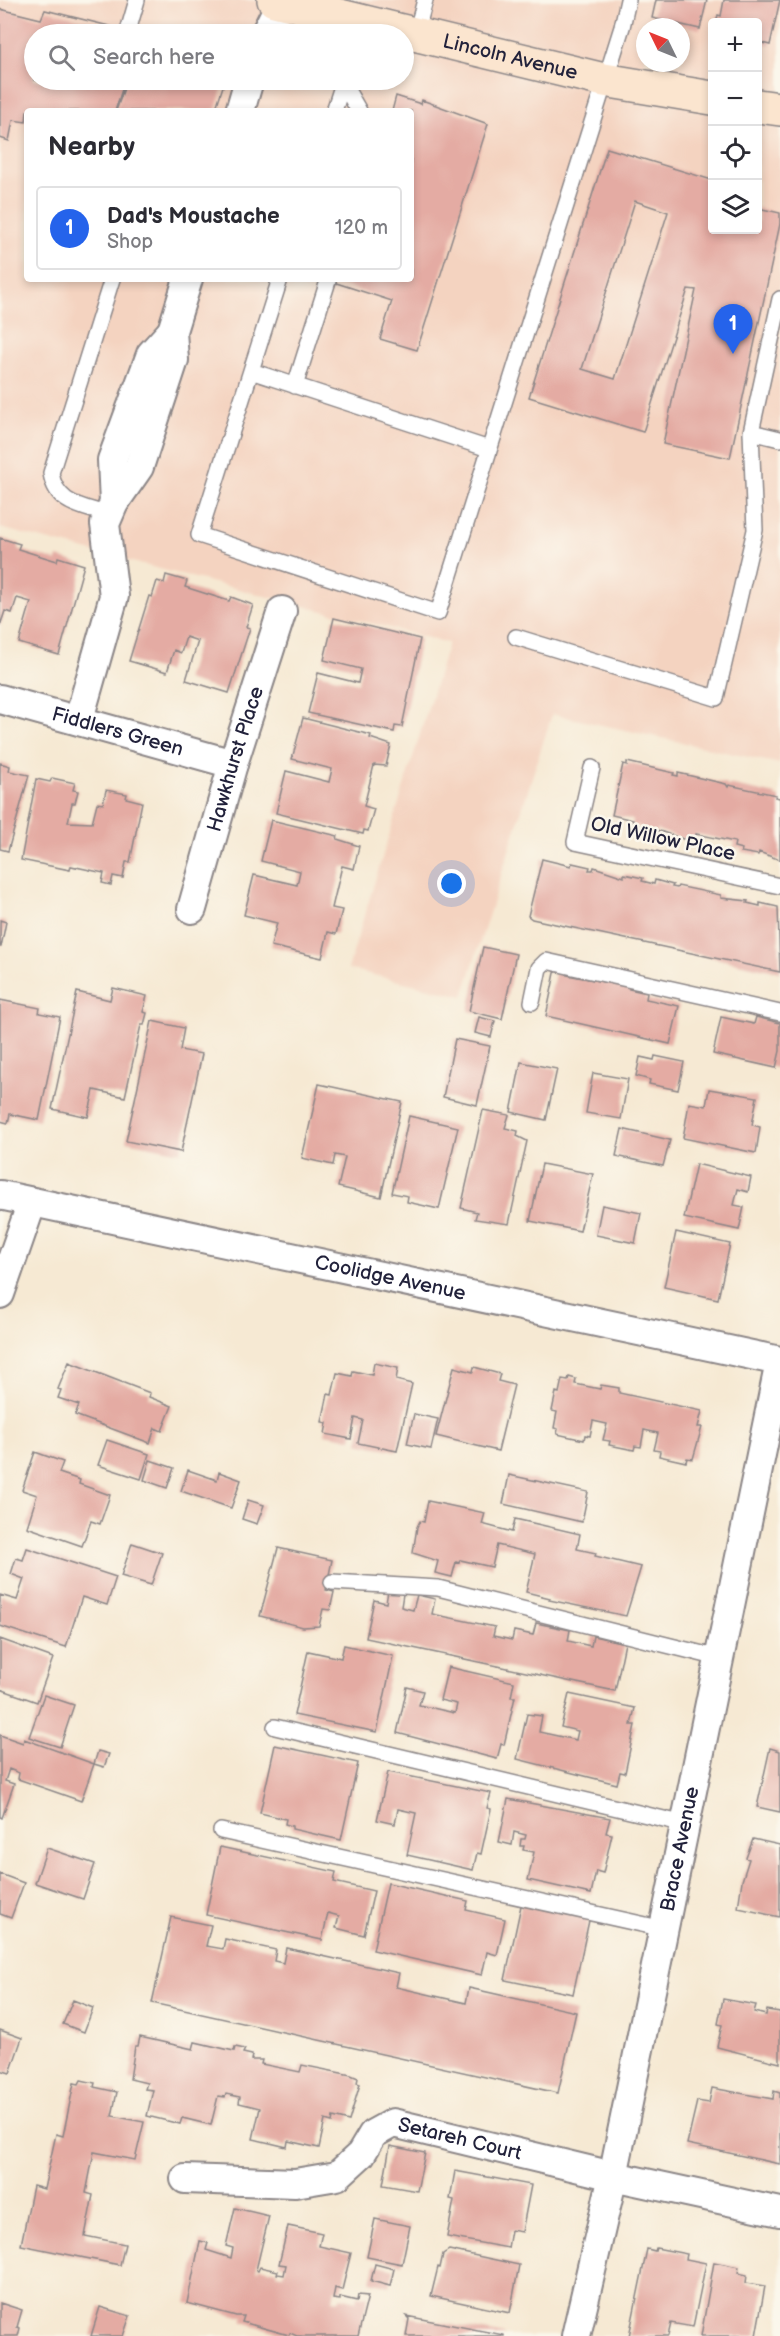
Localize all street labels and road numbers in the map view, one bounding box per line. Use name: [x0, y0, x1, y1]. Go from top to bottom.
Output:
street label: Lincoln Avenue: [440, 29, 580, 85]
street label: Hawkhurst Place: [202, 683, 269, 835]
street label: Fiddlers Green: [49, 702, 186, 762]
street label: Old Willow Place: [589, 812, 738, 866]
street label: Coolidge Avenue: [313, 1250, 468, 1306]
street label: Brace Avenue: [656, 1784, 705, 1914]
street label: Setareh Court: [396, 2113, 524, 2166]

